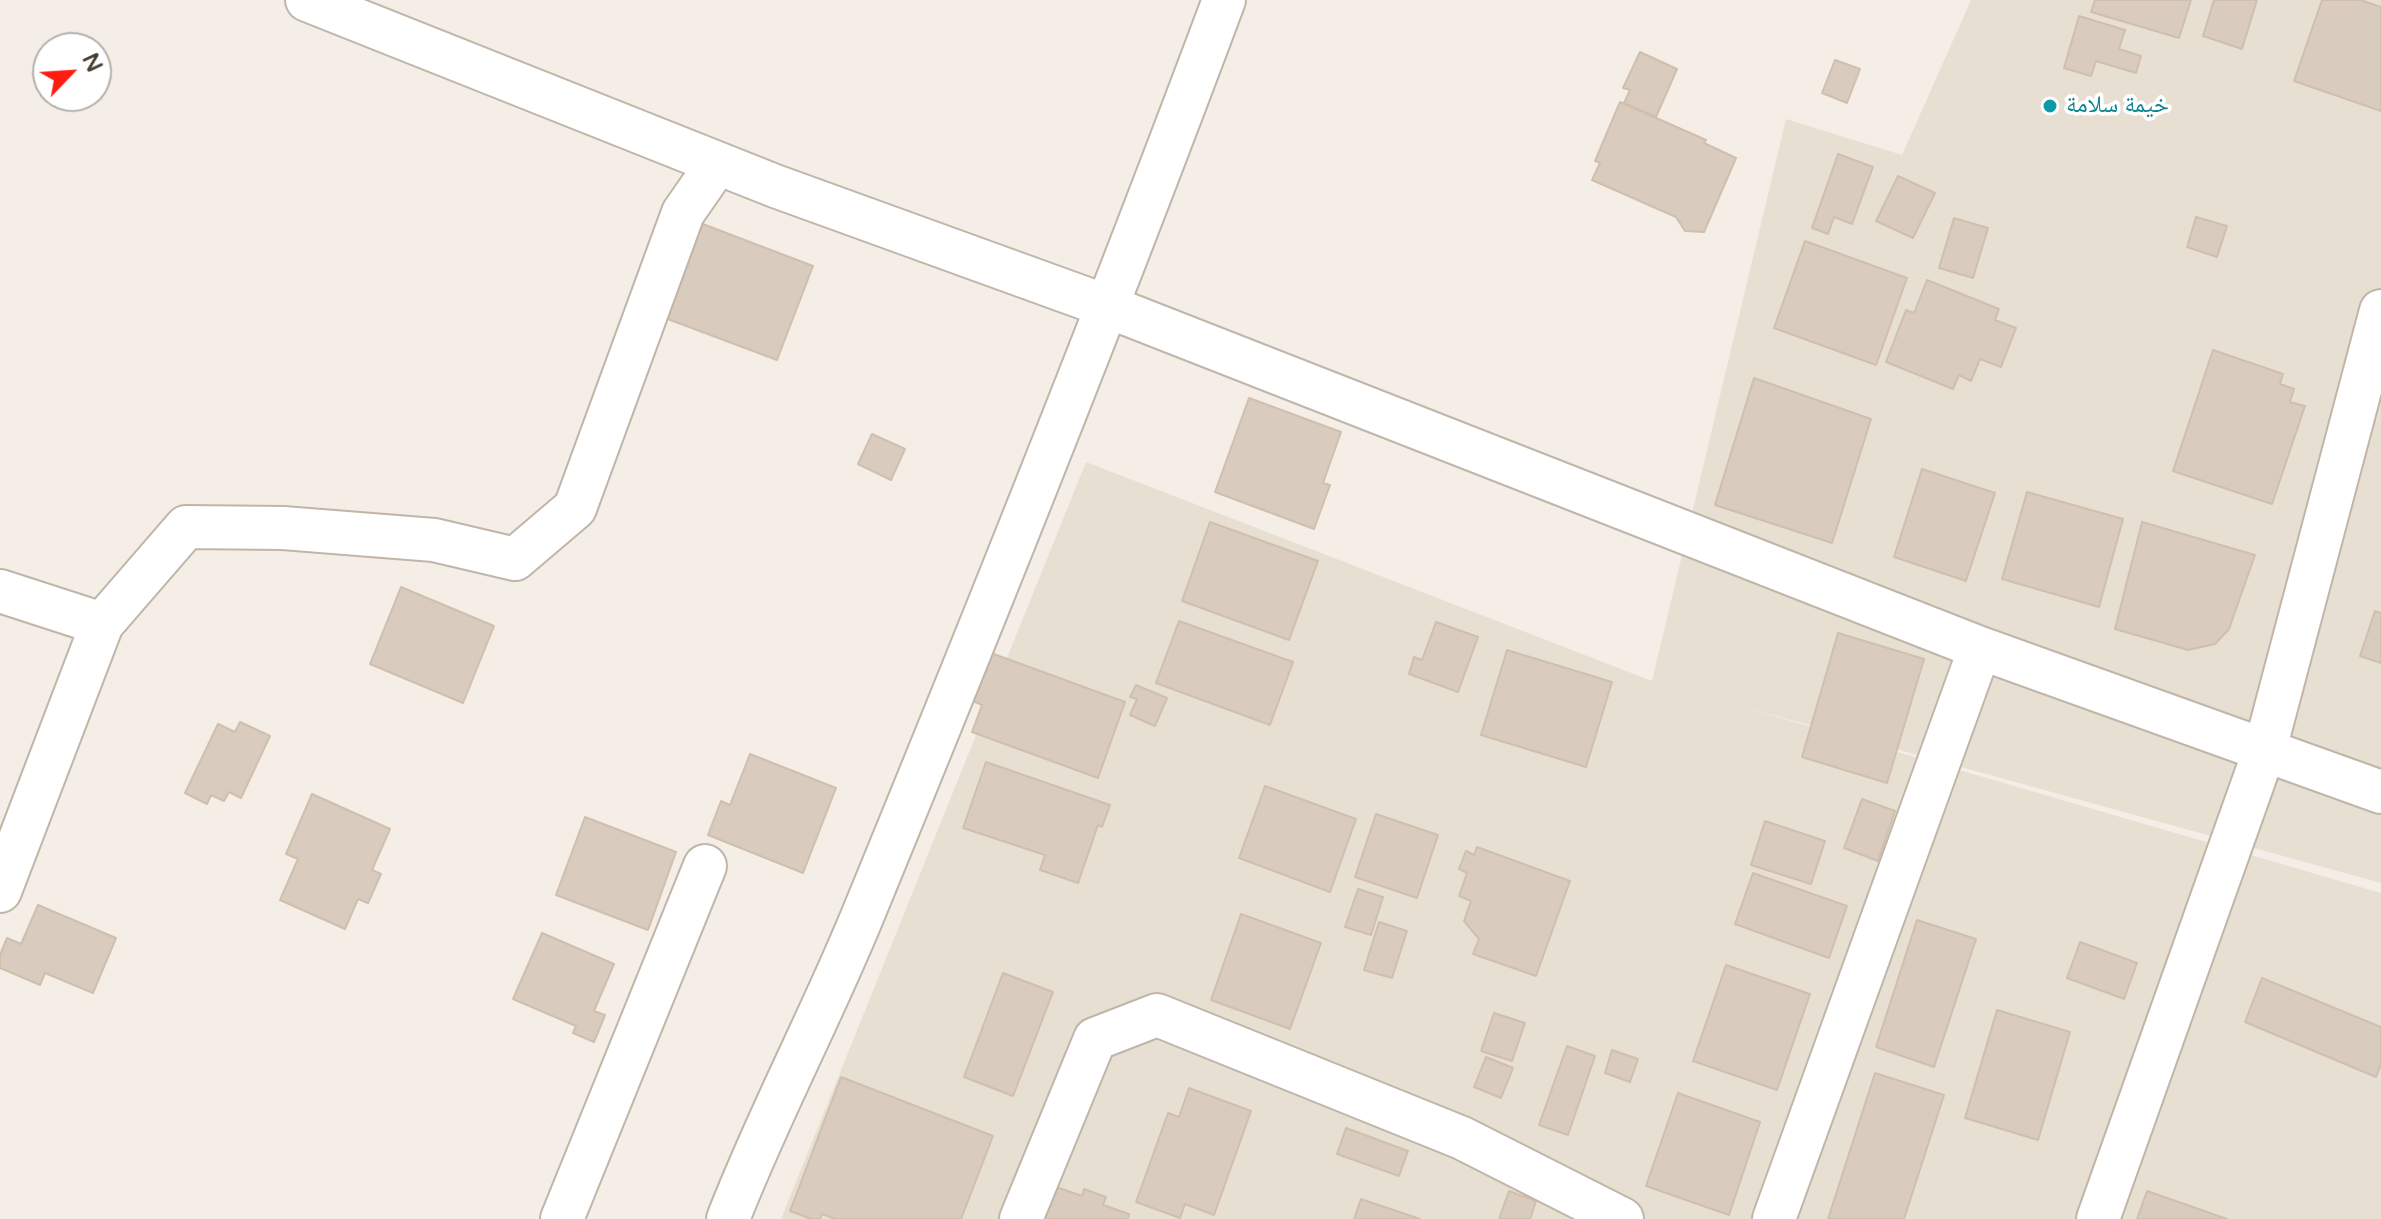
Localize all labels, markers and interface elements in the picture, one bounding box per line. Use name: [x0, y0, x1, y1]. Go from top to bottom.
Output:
north arrow: [32, 32, 112, 112]
text: N: [76, 49, 107, 76]
place label: خيمة سلامة: [2066, 92, 2169, 120]
marker: خيمة سلامة: [2041, 97, 2059, 115]

